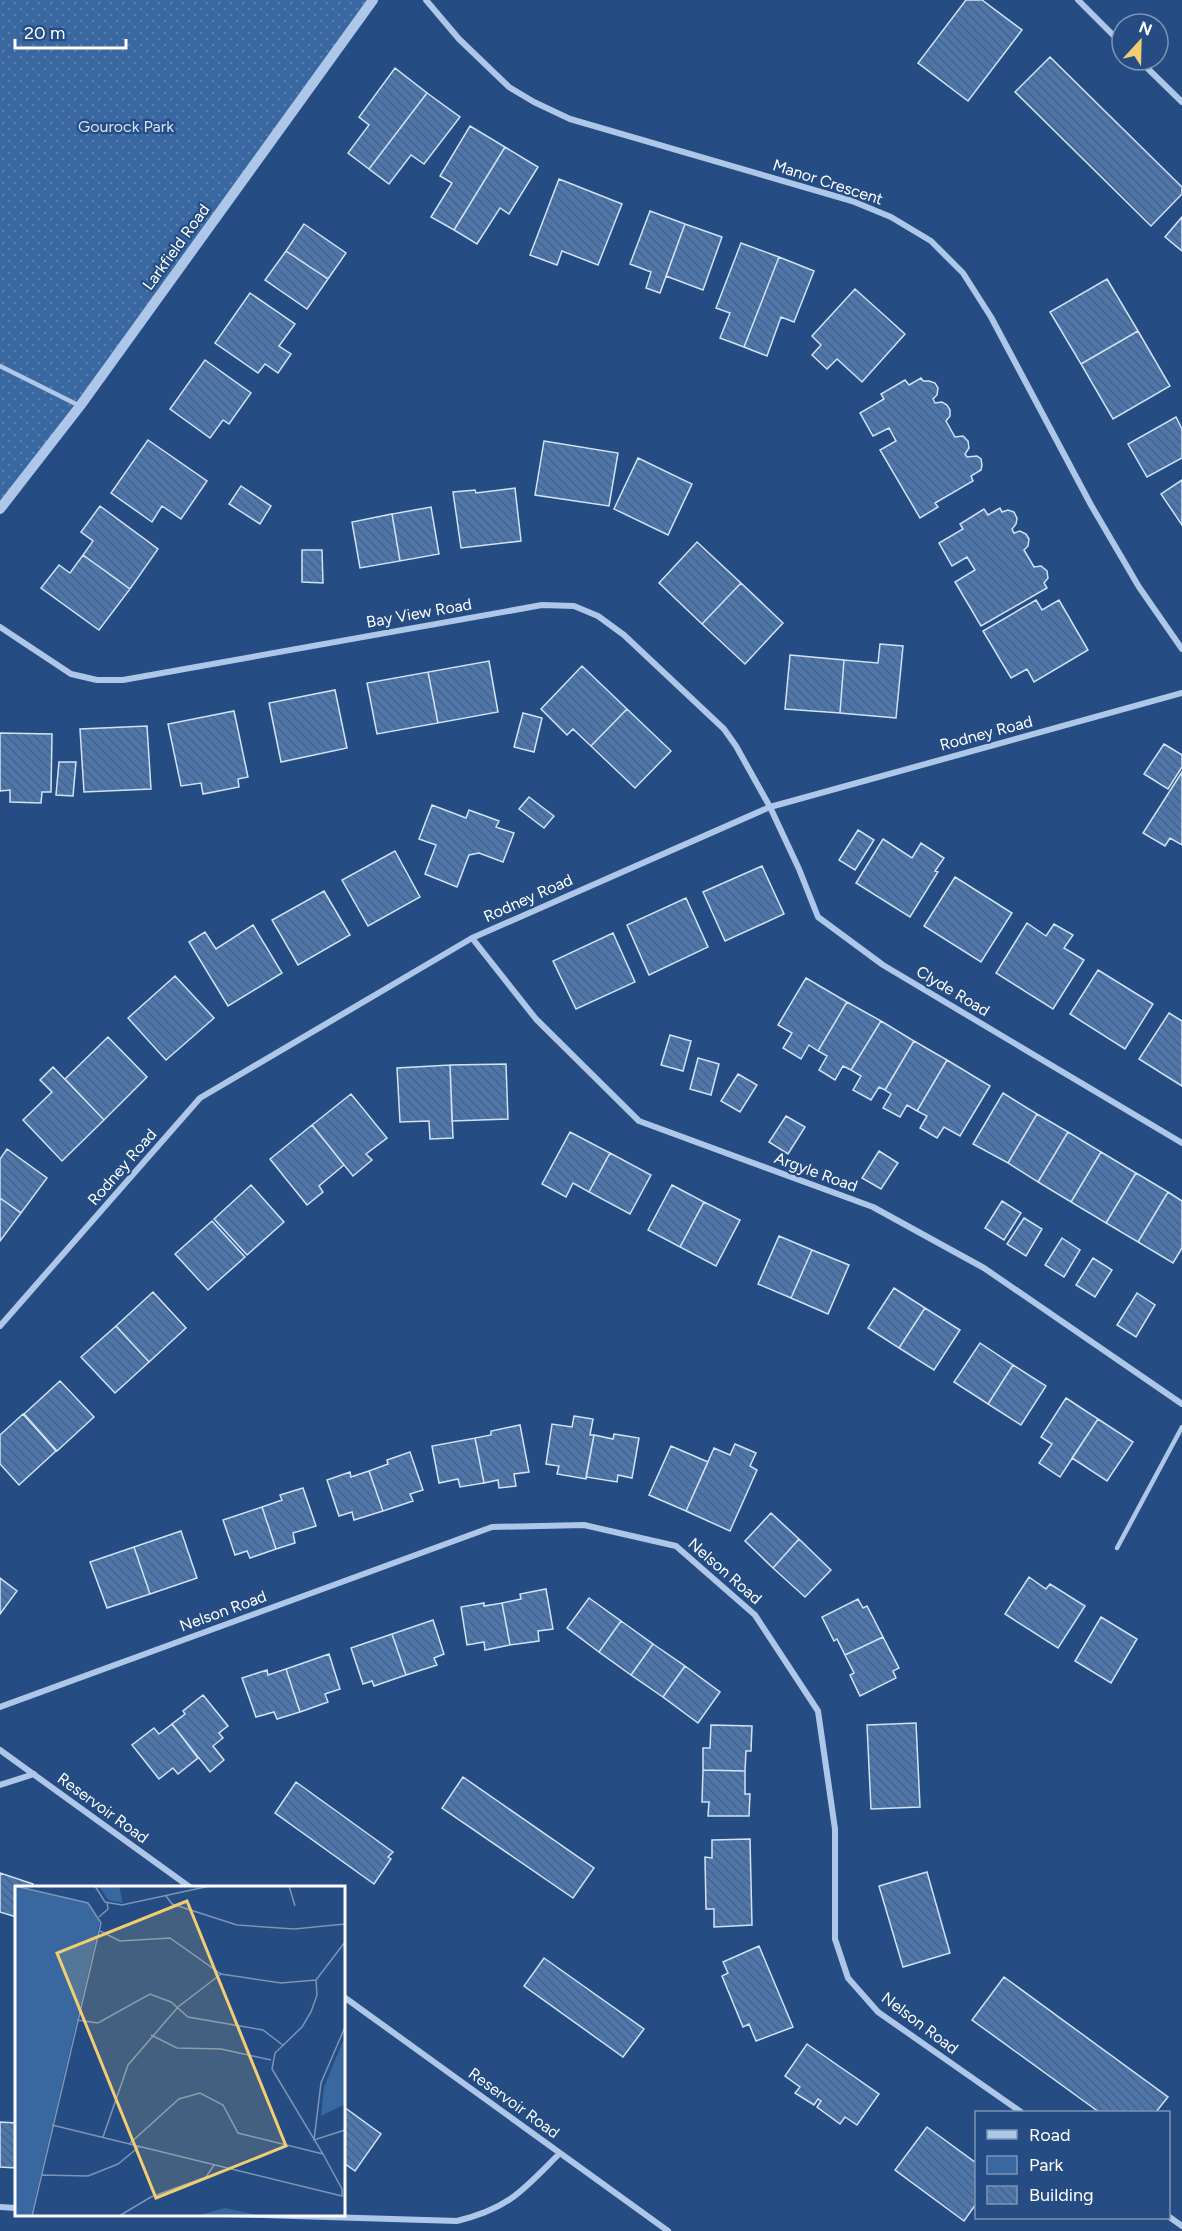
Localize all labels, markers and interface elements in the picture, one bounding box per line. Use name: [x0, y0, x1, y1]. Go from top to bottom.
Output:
scale bar: [15, 12, 126, 50]
north arrow: [1110, 12, 1170, 72]
text: N: [1136, 17, 1155, 40]
text: 20 m: [24, 22, 65, 44]
park label: Gourock Park: [78, 117, 174, 136]
street label: Manor Crescent: [770, 155, 886, 209]
street label: Larkfield Road: [138, 200, 214, 294]
street label: Bay View Road: [365, 594, 473, 632]
street label: Rodney Road: [938, 711, 1034, 755]
street label: Rodney Road: [481, 870, 575, 926]
street label: Clyde Road: [913, 962, 993, 1020]
street label: Rodney Road: [84, 1125, 160, 1209]
street label: Argyle Road: [772, 1148, 860, 1196]
street label: Nelson Road: [684, 1534, 766, 1608]
street label: Nelson Road: [177, 1586, 269, 1636]
street label: Reservoir Road: [54, 1769, 152, 1847]
inset map: [15, 1886, 345, 2216]
street label: Nelson Road: [878, 1988, 962, 2058]
street label: Reservoir Road: [465, 2064, 563, 2142]
legend: [975, 2111, 1170, 2219]
text: Road: [1029, 2124, 1070, 2146]
text: Park: [1029, 2154, 1064, 2176]
text: Building: [1029, 2184, 1094, 2206]

